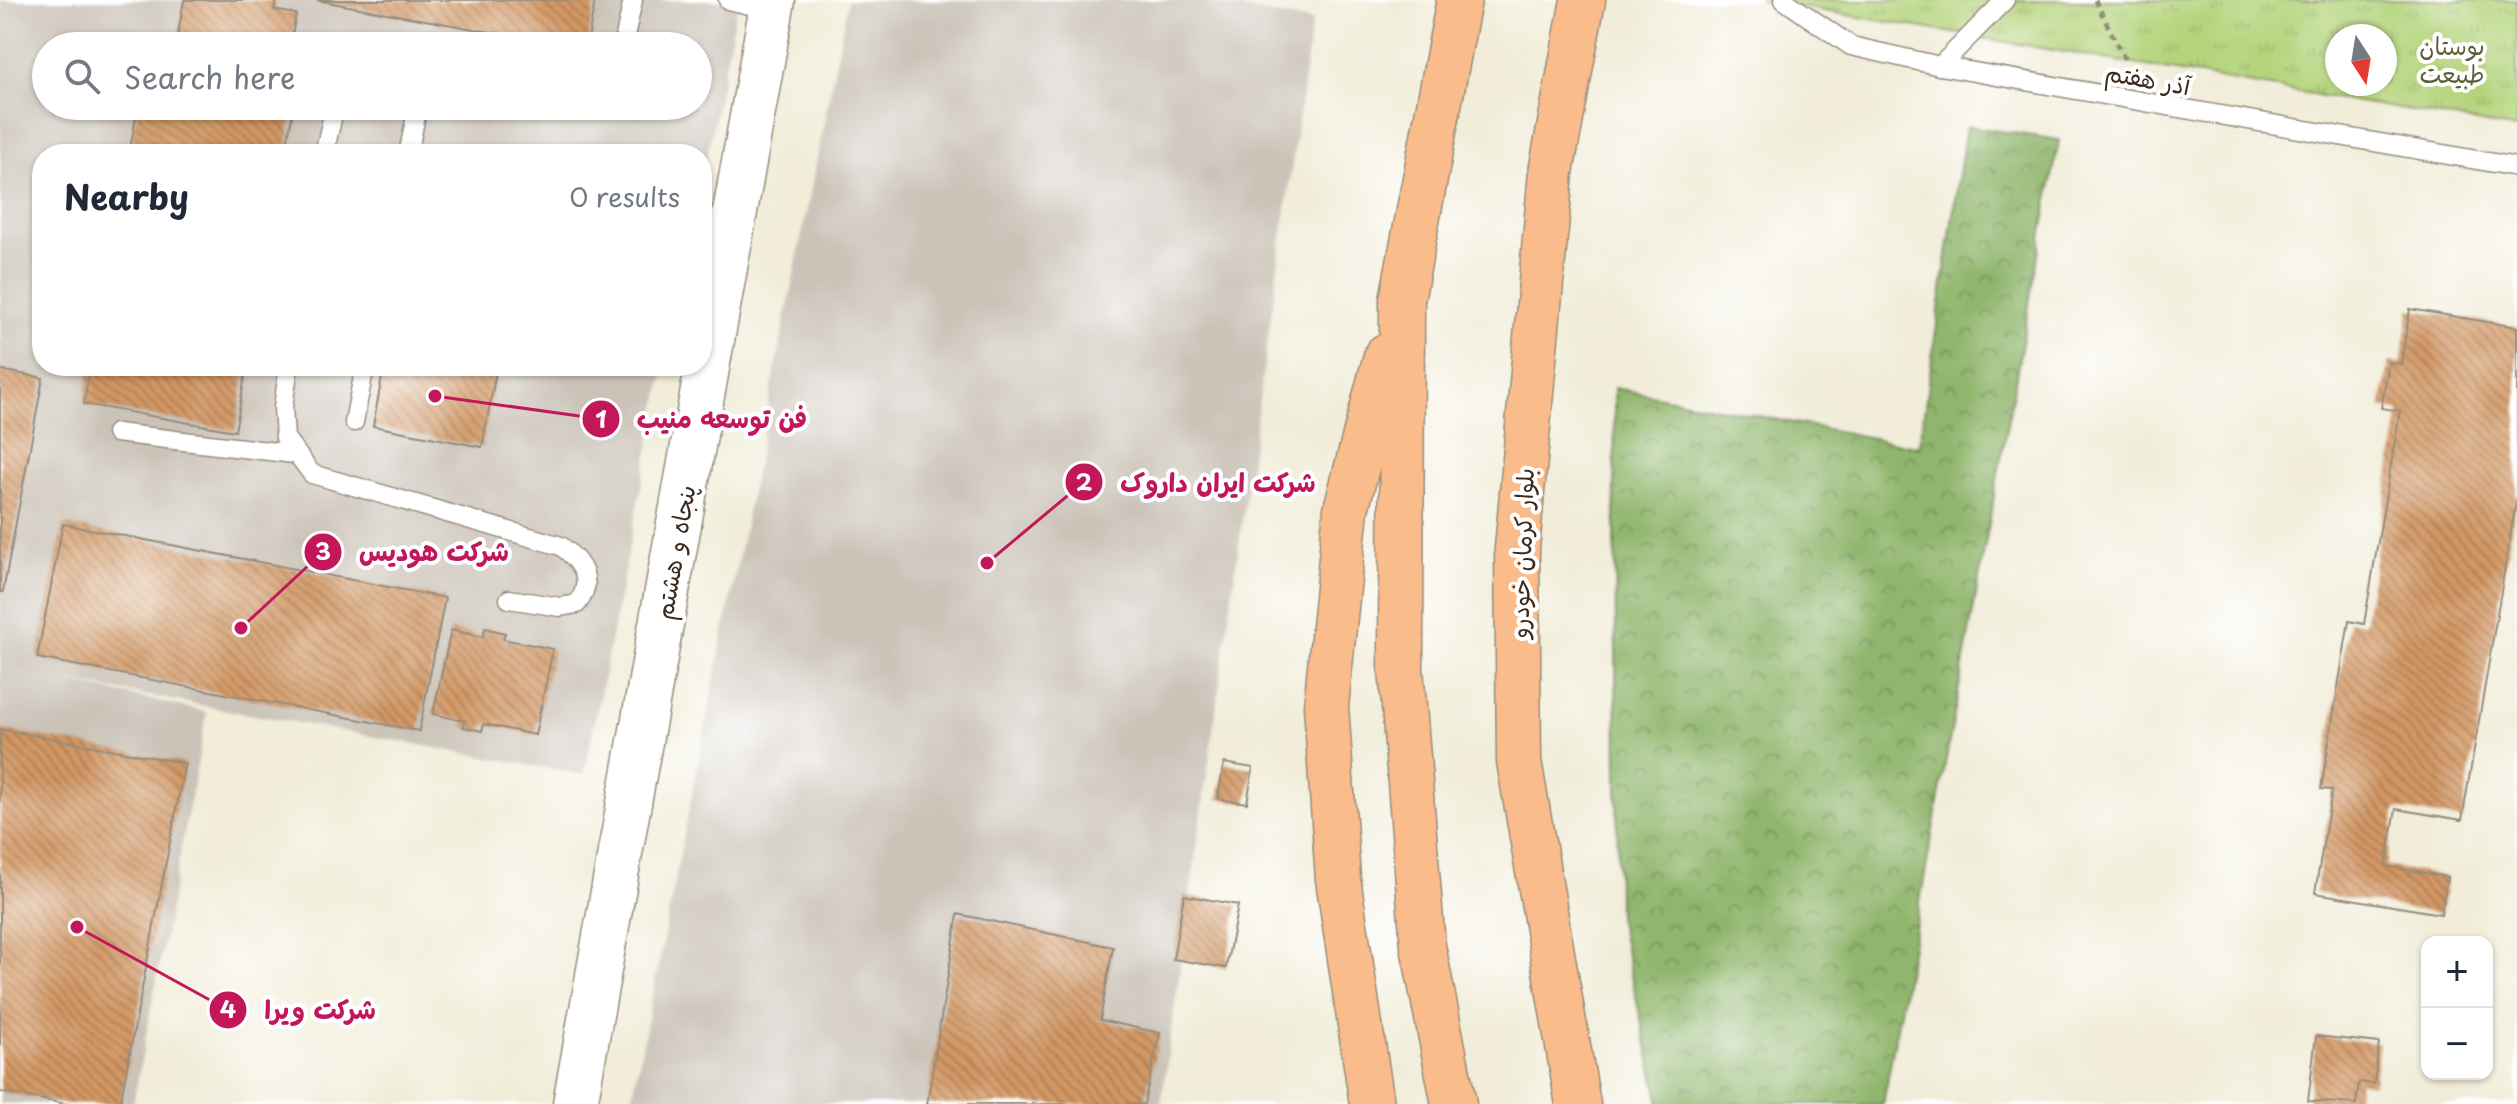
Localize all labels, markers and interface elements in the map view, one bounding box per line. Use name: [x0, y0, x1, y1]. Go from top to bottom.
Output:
north arrow: [2325, 24, 2397, 96]
park label: بوستان طبیعت: [2419, 27, 2485, 91]
search box: [32, 32, 712, 120]
street label: آذر هفتم: [2102, 53, 2194, 105]
icon: search: [60, 54, 104, 98]
text: Search here: [124, 54, 296, 99]
text: Nearby: [64, 170, 189, 222]
text: 0 results: [569, 177, 680, 216]
callout: فن توسعه منیب: [581, 394, 823, 444]
text: فن توسعه منیب: [637, 398, 807, 437]
text: 1: [595, 400, 607, 436]
callout: شرکت ایران داروک: [1064, 457, 1331, 507]
text: شرکت ایران داروک: [1120, 462, 1316, 501]
text: 2: [1076, 463, 1093, 499]
street label: بلوار کرمان خودرو: [1500, 467, 1542, 641]
street label: پنجاه و هشتم: [644, 482, 706, 622]
callout: شرکت هودیس: [303, 527, 525, 577]
text: شرکت هودیس: [359, 531, 509, 570]
text: 3: [315, 532, 331, 568]
map controls: [2421, 936, 2493, 1080]
button: +: [2421, 936, 2493, 1008]
callout: شرکت ویرا: [208, 985, 391, 1035]
text: شرکت ویرا: [264, 989, 376, 1028]
text: 4: [220, 990, 236, 1026]
button: −: [2421, 1008, 2493, 1080]

